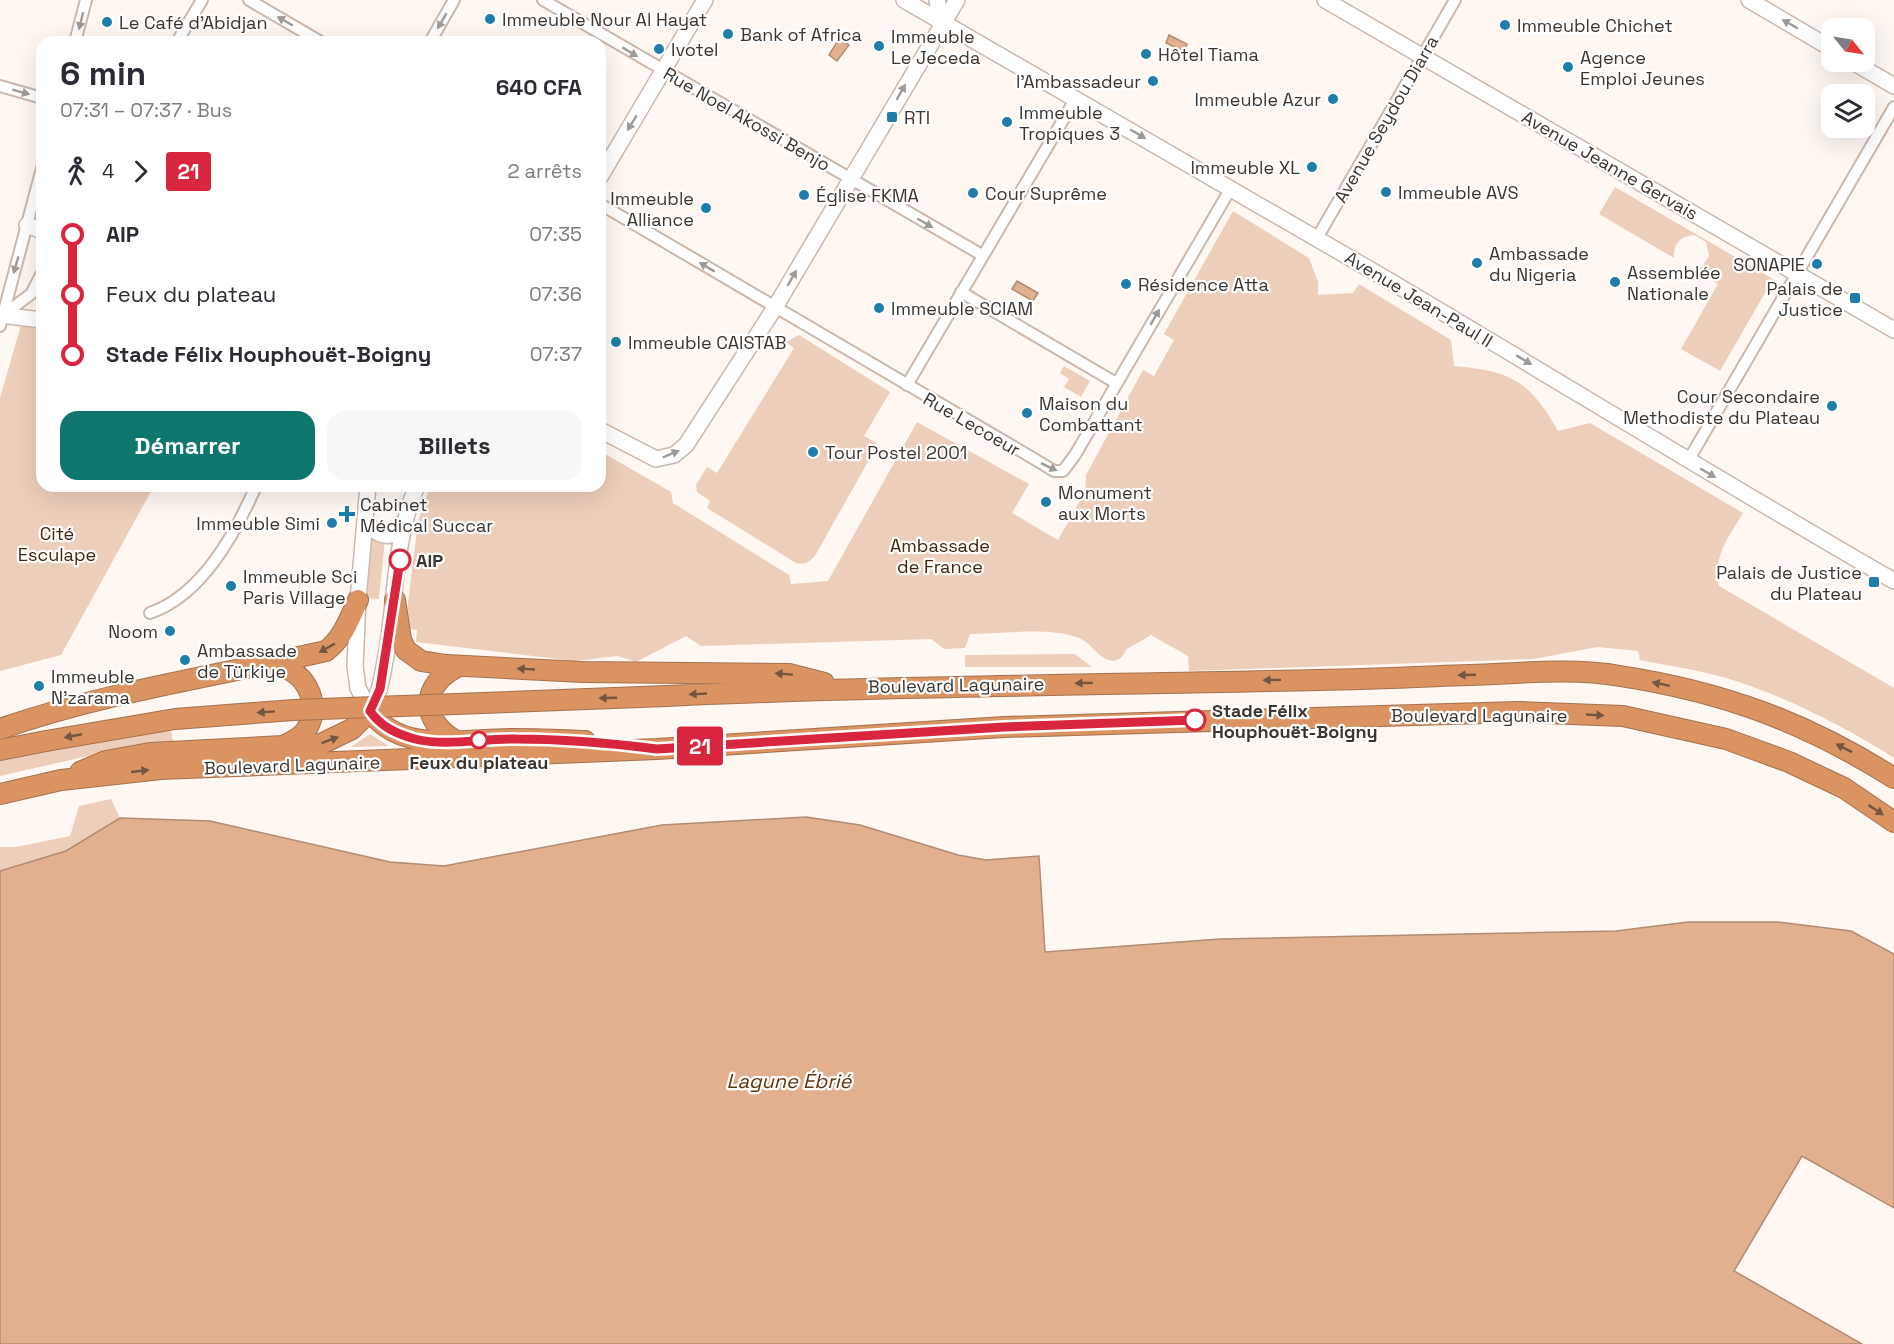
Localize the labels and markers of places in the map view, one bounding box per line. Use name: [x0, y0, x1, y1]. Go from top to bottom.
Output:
place label: Immeuble Nour Al Hayat: [502, 8, 707, 31]
place label: Le Café d'Abidjan: [119, 11, 268, 34]
marker: Immeuble Nour Al Hayat: [483, 12, 497, 26]
place label: Immeuble Chichet: [1517, 14, 1673, 37]
marker: Le Café d'Abidjan: [100, 15, 114, 29]
marker: Immeuble Chichet: [1498, 18, 1512, 32]
place label: Bank of Africa: [740, 23, 862, 46]
place label: Immeuble Le Jeceda: [891, 25, 980, 69]
marker: Bank of Africa: [721, 27, 735, 41]
place label: Ivotel: [671, 38, 719, 61]
marker: Immeuble Le Jeceda: [872, 39, 886, 53]
marker: Ivotel: [652, 42, 666, 56]
place label: Hôtel Tiama: [1158, 43, 1259, 66]
place label: Agence Emploi Jeunes: [1580, 46, 1705, 90]
marker: Hôtel Tiama: [1139, 47, 1153, 61]
marker: Agence Emploi Jeunes: [1561, 60, 1575, 74]
place label: l'Ambassadeur: [1016, 70, 1141, 93]
marker: l'Ambassadeur: [1146, 74, 1160, 88]
place label: Immeuble Azur: [1194, 88, 1321, 111]
marker: Immeuble Azur: [1326, 92, 1340, 106]
place label: Immeuble Tropiques 3: [1019, 101, 1120, 145]
place label: RTI: [904, 106, 930, 129]
marker: RTI: [885, 110, 899, 124]
marker: Immeuble Tropiques 3: [1000, 115, 1014, 129]
place label: Immeuble XL: [1190, 156, 1300, 179]
marker: Immeuble XL: [1305, 160, 1319, 174]
place label: Immeuble AVS: [1398, 181, 1518, 204]
place label: Cour Suprême: [985, 182, 1107, 205]
place label: Église FKMA: [816, 184, 919, 207]
marker: Immeuble AVS: [1379, 185, 1393, 199]
marker: Cour Suprême: [966, 186, 980, 200]
place label: Immeuble Alliance: [610, 187, 694, 231]
marker: Église FKMA: [797, 188, 811, 202]
marker: Immeuble Alliance: [699, 201, 713, 215]
place label: Ambassade du Nigeria: [1489, 242, 1589, 286]
place label: SONAPIE: [1733, 253, 1805, 276]
marker: Ambassade du Nigeria: [1470, 256, 1484, 270]
marker: SONAPIE: [1810, 257, 1824, 271]
place label: Assemblée Nationale: [1627, 261, 1721, 305]
place label: Résidence Atta: [1138, 273, 1269, 296]
marker: Assemblée Nationale: [1608, 275, 1622, 289]
marker: Résidence Atta: [1119, 277, 1133, 291]
place label: Palais de Justice: [1767, 277, 1843, 321]
marker: Palais de Justice: [1848, 291, 1862, 305]
place label: Immeuble SCIAM: [891, 297, 1033, 320]
marker: Immeuble SCIAM: [872, 301, 886, 315]
place label: Immeuble CAISTAB: [628, 331, 786, 354]
marker: Immeuble CAISTAB: [609, 335, 623, 349]
place label: Cour Secondaire Methodiste du Plateau: [1623, 385, 1820, 429]
place label: Maison du Combattant: [1039, 392, 1143, 436]
marker: Cour Secondaire Methodiste du Plateau: [1825, 399, 1839, 413]
marker: Maison du Combattant: [1020, 406, 1034, 420]
place label: Tour Postel 2001: [825, 441, 967, 464]
marker: Tour Postel 2001: [806, 445, 820, 459]
place label: Monument aux Morts: [1058, 481, 1152, 525]
place label: Cabinet Médical Succar: [360, 493, 493, 537]
marker: Monument aux Morts: [1039, 495, 1053, 509]
marker: Cabinet Médical Succar: [338, 505, 356, 523]
place label: Immeuble Simi: [196, 512, 320, 535]
marker: Immeuble Simi: [325, 516, 339, 530]
marker: AIP: [389, 549, 411, 571]
place label: AIP: [416, 549, 443, 572]
place label: Palais de Justice du Plateau: [1716, 561, 1862, 605]
place label: Immeuble Sci Paris Village: [243, 565, 358, 609]
marker: Palais de Justice du Plateau: [1867, 575, 1881, 589]
marker: Immeuble Sci Paris Village: [224, 579, 238, 593]
place label: Noom: [108, 620, 158, 643]
marker: Noom: [163, 624, 177, 638]
place label: Ambassade de Türkiye: [197, 639, 297, 683]
marker: Ambassade de Türkiye: [178, 653, 192, 667]
place label: Immeuble N'zarama: [51, 665, 135, 709]
marker: Immeuble N'zarama: [32, 679, 46, 693]
place label: Stade Félix Houphouët-Boigny: [1212, 699, 1378, 743]
marker: Stade Félix Houphouët-Boigny: [1184, 709, 1206, 731]
marker: Feux du plateau: [470, 731, 488, 749]
place label: Feux du plateau: [410, 751, 548, 774]

